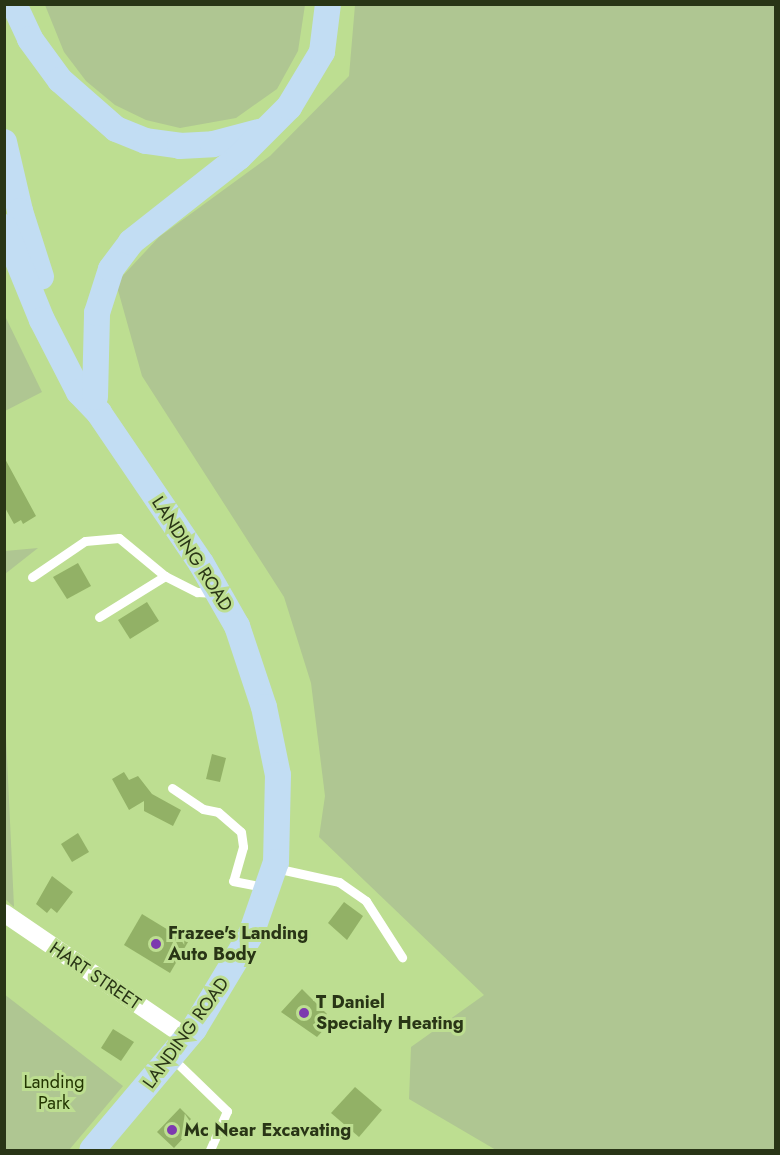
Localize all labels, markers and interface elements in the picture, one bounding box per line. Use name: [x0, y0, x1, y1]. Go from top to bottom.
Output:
street label: LANDING ROAD: [147, 493, 237, 615]
place label: Frazee's Landing Auto Body: [168, 923, 308, 966]
marker: Frazee's Landing Auto Body: [149, 937, 163, 951]
street label: HART STREET: [45, 938, 145, 1014]
street label: LANDING ROAD: [138, 973, 234, 1093]
place label: T Daniel Specialty Heating: [316, 992, 464, 1034]
marker: T Daniel Specialty Heating: [297, 1006, 311, 1020]
park label: Landing Park: [24, 1072, 84, 1114]
place label: Mc Near Excavating: [184, 1119, 351, 1141]
marker: Mc Near Excavating: [165, 1123, 179, 1137]

